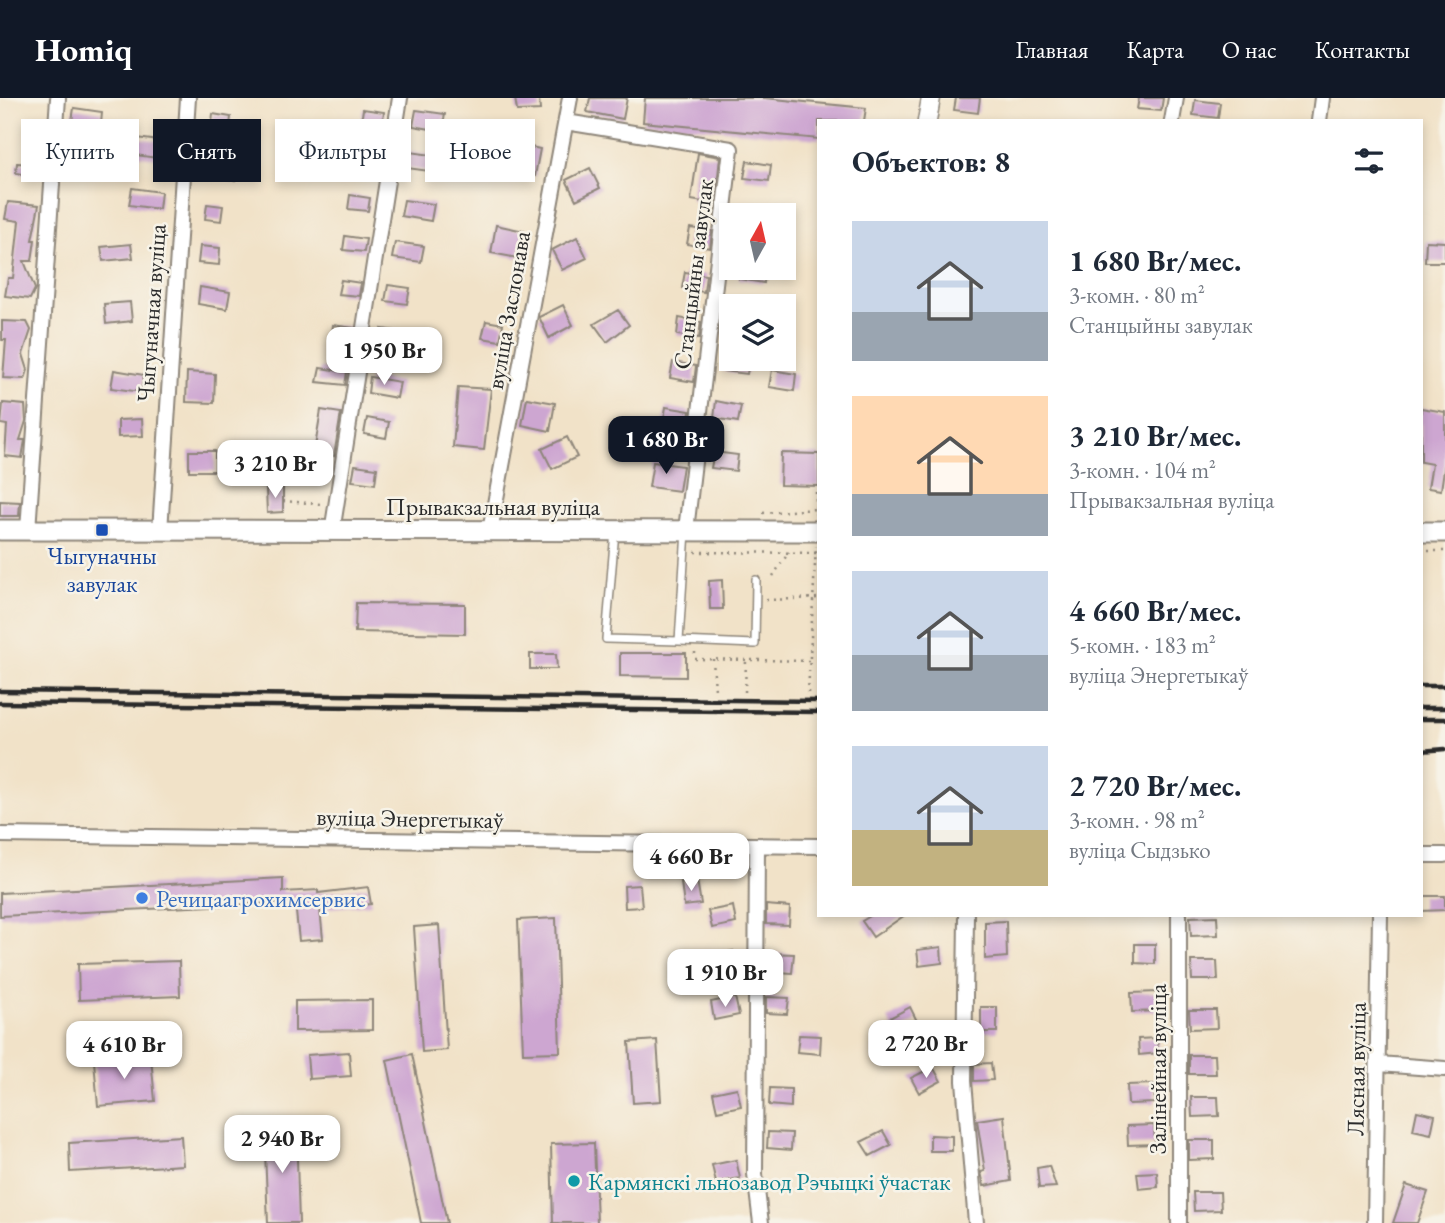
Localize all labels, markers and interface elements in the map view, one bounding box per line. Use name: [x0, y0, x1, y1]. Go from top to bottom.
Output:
text: Homiq: [35, 28, 132, 71]
text: Главная: [1015, 34, 1089, 65]
text: Карта: [1127, 34, 1184, 65]
text: О нас: [1222, 34, 1277, 65]
text: Контакты: [1315, 34, 1410, 65]
chip: Купить: [21, 119, 139, 182]
chip: Снять: [153, 119, 261, 182]
chip: Фильтры: [275, 119, 411, 182]
chip: Новое: [425, 119, 535, 182]
text: Объектов: 8: [852, 142, 1010, 181]
icon: filters: [1350, 142, 1388, 180]
street label: Станцыйны завулак: [666, 176, 720, 371]
north arrow: [719, 203, 796, 280]
map controls: [719, 203, 796, 371]
street label: Чыгуначная вуліца: [129, 222, 173, 403]
street label: вуліца Заслонава: [479, 228, 537, 392]
text: 1 680 Br/мес.: [1069, 241, 1241, 280]
icon: home: [908, 249, 992, 333]
text: 3-комн. · 80 m²: [1069, 280, 1205, 310]
button: layers: [719, 294, 796, 371]
text: Станцыйны завулак: [1069, 310, 1253, 340]
pin: 1 950 Br: [312, 328, 456, 387]
text: 1 950 Br: [342, 335, 426, 365]
pin: 1 680 Br: [594, 416, 738, 476]
text: 3 210 Br/мес.: [1069, 416, 1241, 455]
text: 1 680 Br: [624, 424, 708, 454]
icon: home: [908, 424, 992, 508]
pin: 3 210 Br: [203, 440, 347, 500]
text: 3 210 Br: [233, 448, 317, 478]
text: 3-комн. · 104 m²: [1069, 455, 1216, 485]
text: Прывакзальная вуліца: [1069, 485, 1274, 515]
street label: Прывакзальная вуліца: [386, 491, 601, 522]
marker: Чыгуначны завулак: [94, 522, 110, 538]
place label: Чыгуначны завулак: [47, 540, 157, 599]
text: 4 660 Br/мес.: [1069, 591, 1241, 630]
icon: home: [908, 599, 992, 683]
text: 5-комн. · 183 m²: [1069, 630, 1216, 660]
text: вуліца Энергетыкаў: [1069, 660, 1248, 690]
text: 2 720 Br/мес.: [1069, 766, 1241, 805]
icon: home: [908, 774, 992, 858]
street label: вуліца Энергетыкаў: [316, 801, 504, 835]
text: 3-комн. · 98 m²: [1069, 805, 1205, 835]
pin: 4 660 Br: [619, 834, 763, 893]
text: вуліца Сыдзько: [1069, 835, 1211, 865]
text: 4 660 Br: [649, 841, 733, 871]
place label: Речицаагрохимсервис: [156, 883, 366, 914]
marker: Речицаагрохимсервис: [134, 890, 150, 906]
pin: 1 910 Br: [653, 950, 797, 1009]
text: 1 910 Br: [683, 957, 767, 987]
street label: Залінейная вуліца: [1142, 983, 1173, 1154]
street label: Лясная вуліца: [1339, 1001, 1373, 1136]
pin: 2 720 Br: [854, 1020, 998, 1080]
pin: 4 610 Br: [52, 1021, 196, 1081]
text: 2 720 Br: [884, 1028, 968, 1058]
text: 4 610 Br: [82, 1029, 166, 1059]
pin: 2 940 Br: [210, 1116, 354, 1175]
text: 2 940 Br: [240, 1123, 324, 1153]
place label: Кармянскі льнозавод Рэчыцкі ўчастак: [588, 1166, 951, 1197]
marker: Кармянскі льнозавод Рэчыцкі ўчастак: [566, 1173, 582, 1189]

